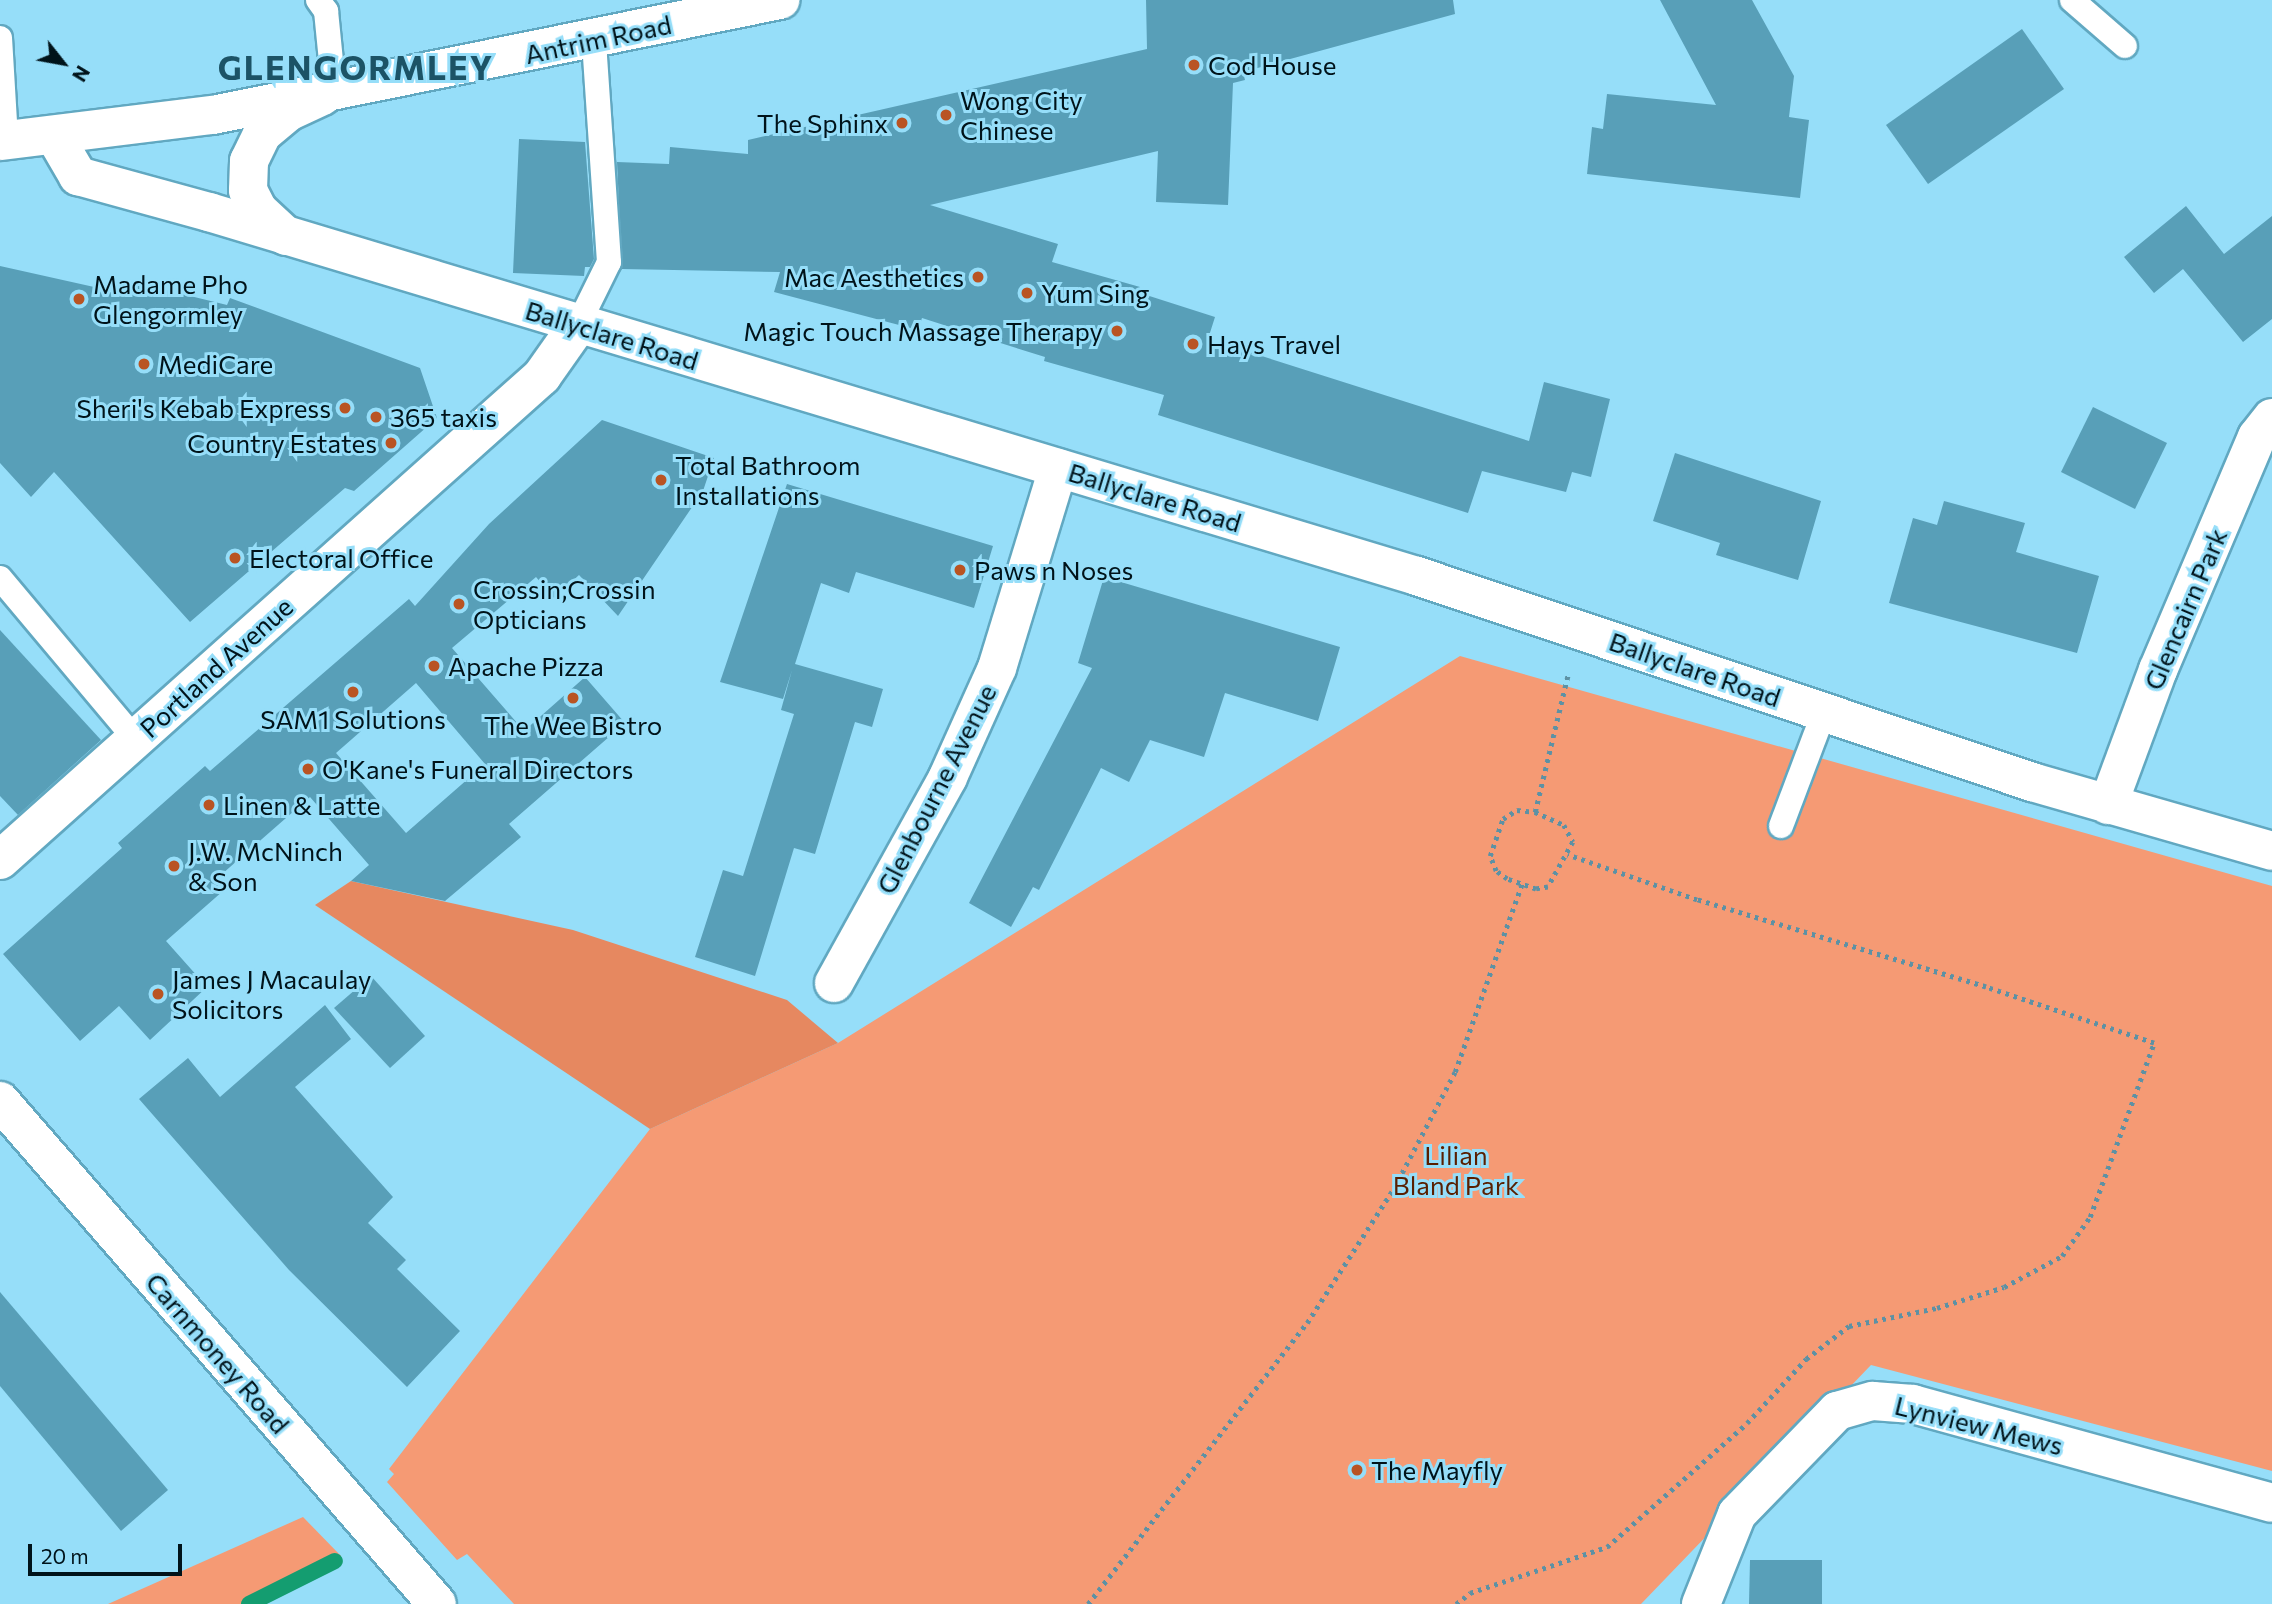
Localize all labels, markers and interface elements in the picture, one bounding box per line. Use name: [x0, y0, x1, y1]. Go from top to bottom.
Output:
street label: Antrim Road: [522, 8, 674, 70]
north arrow: [28, 28, 98, 98]
district label: GLENGORMLEY: [219, 47, 493, 87]
place label: Cod House: [1208, 49, 1336, 81]
marker: Cod House: [1186, 57, 1202, 73]
text: N: [68, 62, 95, 86]
place label: Wong City Chinese: [960, 84, 1083, 146]
place label: The Sphinx: [757, 107, 888, 139]
marker: Wong City Chinese: [938, 107, 954, 123]
marker: The Sphinx: [894, 115, 910, 131]
place label: Mac Aesthetics: [784, 261, 964, 293]
place label: Madame Pho Glengormley: [93, 268, 248, 330]
marker: Mac Aesthetics: [970, 269, 986, 285]
place label: Yum Sing: [1041, 277, 1149, 309]
marker: Yum Sing: [1019, 285, 1035, 301]
marker: Madame Pho Glengormley: [71, 291, 87, 307]
street label: Ballyclare Road: [522, 294, 702, 376]
place label: Magic Touch Massage Therapy: [743, 315, 1103, 347]
marker: Magic Touch Massage Therapy: [1109, 323, 1125, 339]
place label: Hays Travel: [1207, 328, 1341, 360]
marker: Hays Travel: [1185, 336, 1201, 352]
place label: MediCare: [158, 348, 273, 380]
marker: MediCare: [136, 356, 152, 372]
place label: Sheri's Kebab Express: [77, 392, 331, 424]
marker: Sheri's Kebab Express: [337, 400, 353, 416]
place label: 365 taxis: [390, 401, 497, 433]
marker: 365 taxis: [368, 409, 384, 425]
place label: Country Estates: [187, 427, 377, 459]
marker: Country Estates: [383, 435, 399, 451]
place label: Total Bathroom Installations: [675, 449, 860, 510]
street label: Ballyclare Road: [1065, 456, 1245, 538]
marker: Total Bathroom Installations: [653, 472, 669, 488]
street label: Glencairn Park: [2137, 524, 2233, 694]
place label: Electoral Office: [249, 542, 433, 574]
marker: Electoral Office: [227, 550, 243, 566]
place label: Paws n Noses: [974, 554, 1133, 586]
marker: Paws n Noses: [952, 562, 968, 578]
place label: Crossin;Crossin Opticians: [473, 573, 656, 634]
street label: Portland Avenue: [133, 590, 299, 744]
marker: Crossin;Crossin Opticians: [451, 596, 467, 612]
street label: Ballyclare Road: [1605, 625, 1785, 713]
place label: Apache Pizza: [448, 650, 604, 682]
marker: Apache Pizza: [426, 658, 442, 674]
street label: Glenbourne Avenue: [870, 679, 1002, 899]
marker: SAM1 Solutions: [345, 684, 361, 700]
marker: The Wee Bistro: [565, 690, 581, 706]
place label: SAM1 Solutions: [260, 703, 446, 735]
place label: The Wee Bistro: [484, 709, 662, 741]
place label: O'Kane's Funeral Directors: [322, 753, 633, 785]
marker: O'Kane's Funeral Directors: [300, 761, 316, 777]
place label: Linen & Latte: [223, 789, 380, 821]
marker: Linen & Latte: [201, 797, 217, 813]
place label: J.W. McNinch & Son: [188, 835, 343, 896]
marker: J.W. McNinch & Son: [166, 858, 182, 874]
place label: James J Macaulay Solicitors: [172, 963, 371, 1024]
marker: James J Macaulay Solicitors: [150, 986, 166, 1002]
park label: Lilian Bland Park: [1393, 1139, 1519, 1200]
street label: Carnmoney Road: [140, 1266, 296, 1440]
street label: Lynview Mews: [1892, 1389, 2066, 1461]
place label: The Mayfly: [1371, 1454, 1503, 1486]
marker: The Mayfly: [1349, 1462, 1365, 1478]
scale bar: [32, 1530, 186, 1574]
text: 20 m: [41, 1543, 89, 1568]

